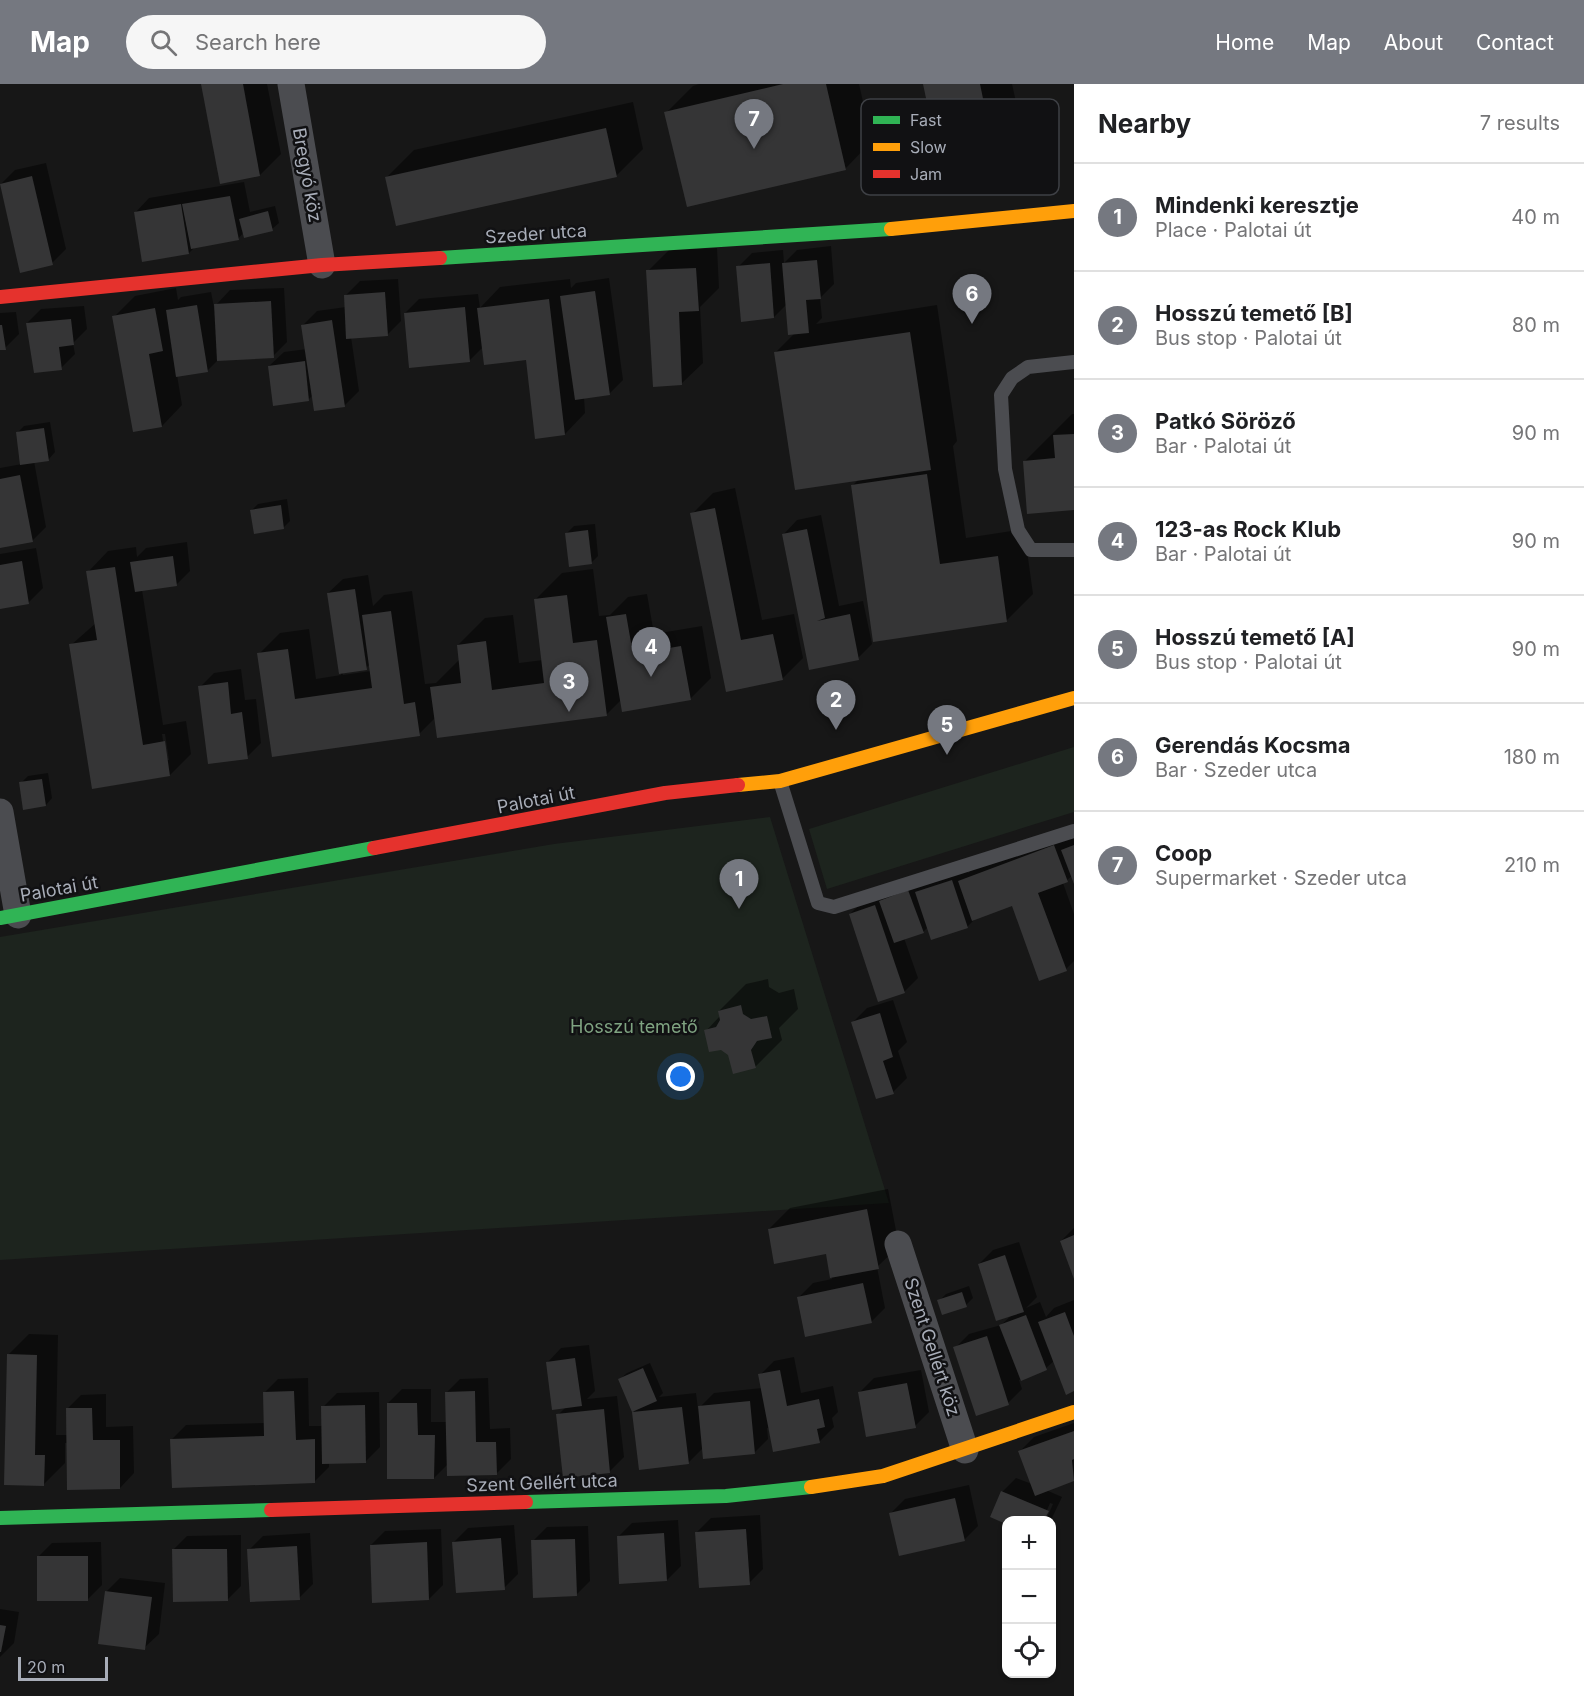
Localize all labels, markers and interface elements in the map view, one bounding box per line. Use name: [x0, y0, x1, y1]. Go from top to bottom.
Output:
search box: [126, 15, 546, 69]
text: Map: [30, 25, 90, 59]
icon: search: [147, 26, 180, 59]
text: Search here: [195, 29, 321, 55]
text: Home: [1215, 30, 1274, 55]
text: Map: [1307, 30, 1351, 55]
text: About: [1384, 30, 1443, 55]
text: Contact: [1476, 30, 1554, 55]
legend: [861, 99, 1059, 195]
pin: 7: [734, 100, 774, 149]
text: Nearby: [1098, 108, 1191, 139]
text: Fast: [910, 110, 942, 130]
text: 7 results: [1480, 111, 1560, 135]
street label: Bregyó köz: [289, 126, 326, 224]
text: Slow: [910, 137, 947, 157]
text: Jam: [910, 164, 942, 184]
text: Mindenki keresztje: [1155, 192, 1359, 218]
text: 1: [1113, 205, 1122, 229]
text: 40 m: [1511, 205, 1560, 229]
text: Place · Palotai út: [1155, 218, 1312, 242]
street label: Szeder utca: [484, 219, 588, 248]
pin: 6: [952, 274, 992, 324]
text: Hosszú temető [B]: [1155, 300, 1353, 326]
text: 2: [1111, 313, 1124, 337]
text: 80 m: [1512, 313, 1560, 337]
text: Bus stop · Palotai út: [1155, 326, 1342, 350]
text: Patkó Söröző: [1155, 408, 1296, 434]
text: 3: [1111, 421, 1124, 445]
text: 90 m: [1512, 421, 1560, 445]
text: Bar · Palotai út: [1155, 434, 1291, 458]
text: 123-as Rock Klub: [1155, 516, 1341, 542]
text: 4: [1111, 529, 1124, 553]
text: 90 m: [1512, 529, 1560, 553]
text: Bar · Palotai út: [1155, 542, 1291, 566]
text: Hosszú temető [A]: [1155, 624, 1355, 650]
pin: 4: [632, 628, 670, 677]
text: 5: [1111, 637, 1124, 661]
text: 90 m: [1512, 637, 1560, 661]
text: Bus stop · Palotai út: [1155, 650, 1342, 674]
pin: 3: [550, 662, 588, 712]
pin: 2: [816, 680, 856, 730]
pin: 5: [928, 706, 966, 755]
text: Gerendás Kocsma: [1155, 732, 1351, 758]
text: 6: [1111, 745, 1124, 769]
text: 180 m: [1504, 745, 1560, 769]
text: Bar · Szeder utca: [1155, 758, 1317, 782]
street label: Palotai út: [495, 782, 577, 817]
text: Coop: [1155, 840, 1212, 866]
text: 7: [1112, 853, 1123, 877]
text: 210 m: [1504, 853, 1560, 877]
pin: 1: [720, 860, 758, 909]
text: Supermarket · Szeder utca: [1155, 866, 1407, 890]
street label: Palotai út: [18, 871, 100, 906]
park label: Hosszú temető: [570, 1016, 698, 1037]
your location: [666, 1062, 695, 1091]
street label: Szent Gellért köz: [900, 1275, 965, 1419]
street label: Szent Gellért utca: [466, 1469, 618, 1496]
map controls: [1002, 1516, 1056, 1678]
button: +: [1002, 1516, 1056, 1570]
button: −: [1002, 1570, 1056, 1624]
button: locate: [1002, 1624, 1056, 1678]
scale bar: [18, 1654, 108, 1682]
text: 20 m: [27, 1657, 65, 1677]

